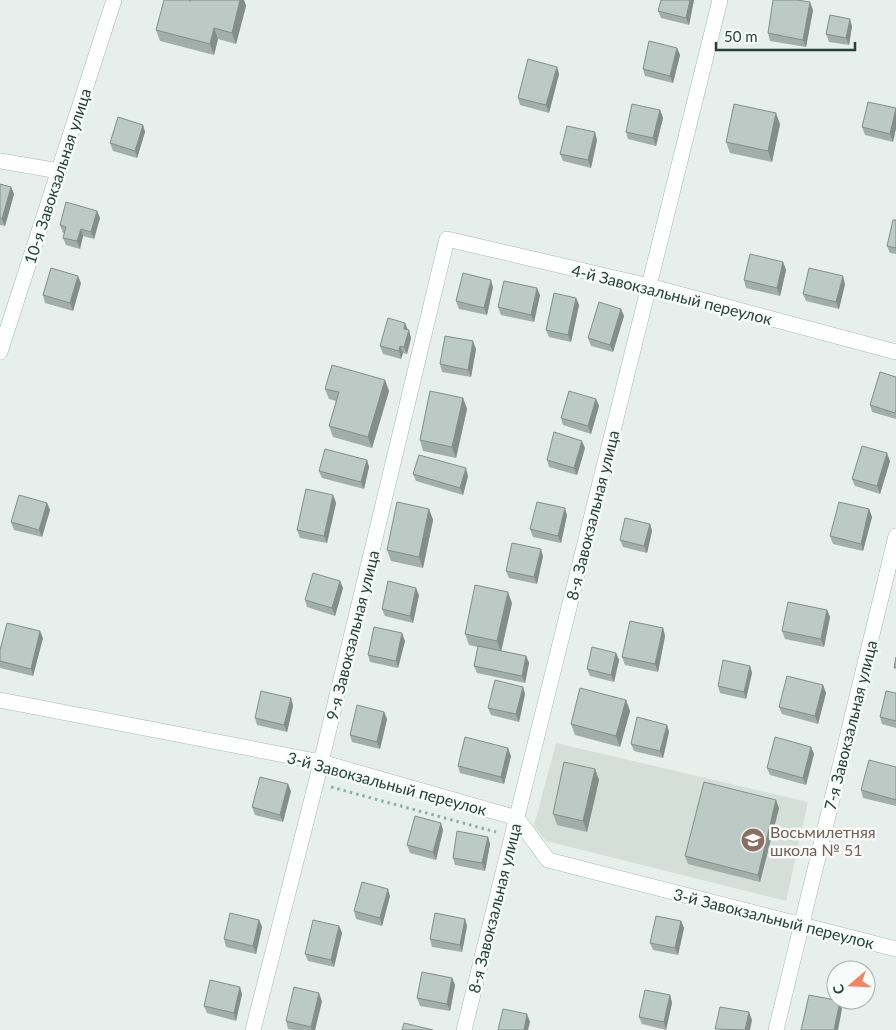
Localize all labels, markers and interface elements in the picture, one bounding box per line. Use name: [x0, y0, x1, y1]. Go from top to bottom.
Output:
scale bar: [716, 20, 855, 52]
text: 50 m: [724, 27, 758, 45]
street label: 10-я Завокзальная улица: [20, 86, 94, 266]
street label: 4-й Завокзальный переулок: [570, 260, 775, 328]
street label: 8-я Завокзальная улица: [562, 428, 622, 602]
street label: 9-я Завокзальная улица: [322, 548, 382, 722]
street label: 7-я Завокзальная улица: [820, 638, 880, 812]
street label: 3-й Завокзальный переулок: [285, 747, 490, 819]
street label: 8-я Завокзальная улица: [464, 821, 524, 995]
place label: Восьмилетняя школа № 51: [770, 822, 876, 859]
school or university icon: Восьмилетняя школа № 51: [740, 827, 766, 853]
street label: 3-й Завокзальный переулок: [672, 884, 877, 952]
north arrow: [826, 960, 876, 1010]
text: С: [828, 982, 848, 997]

